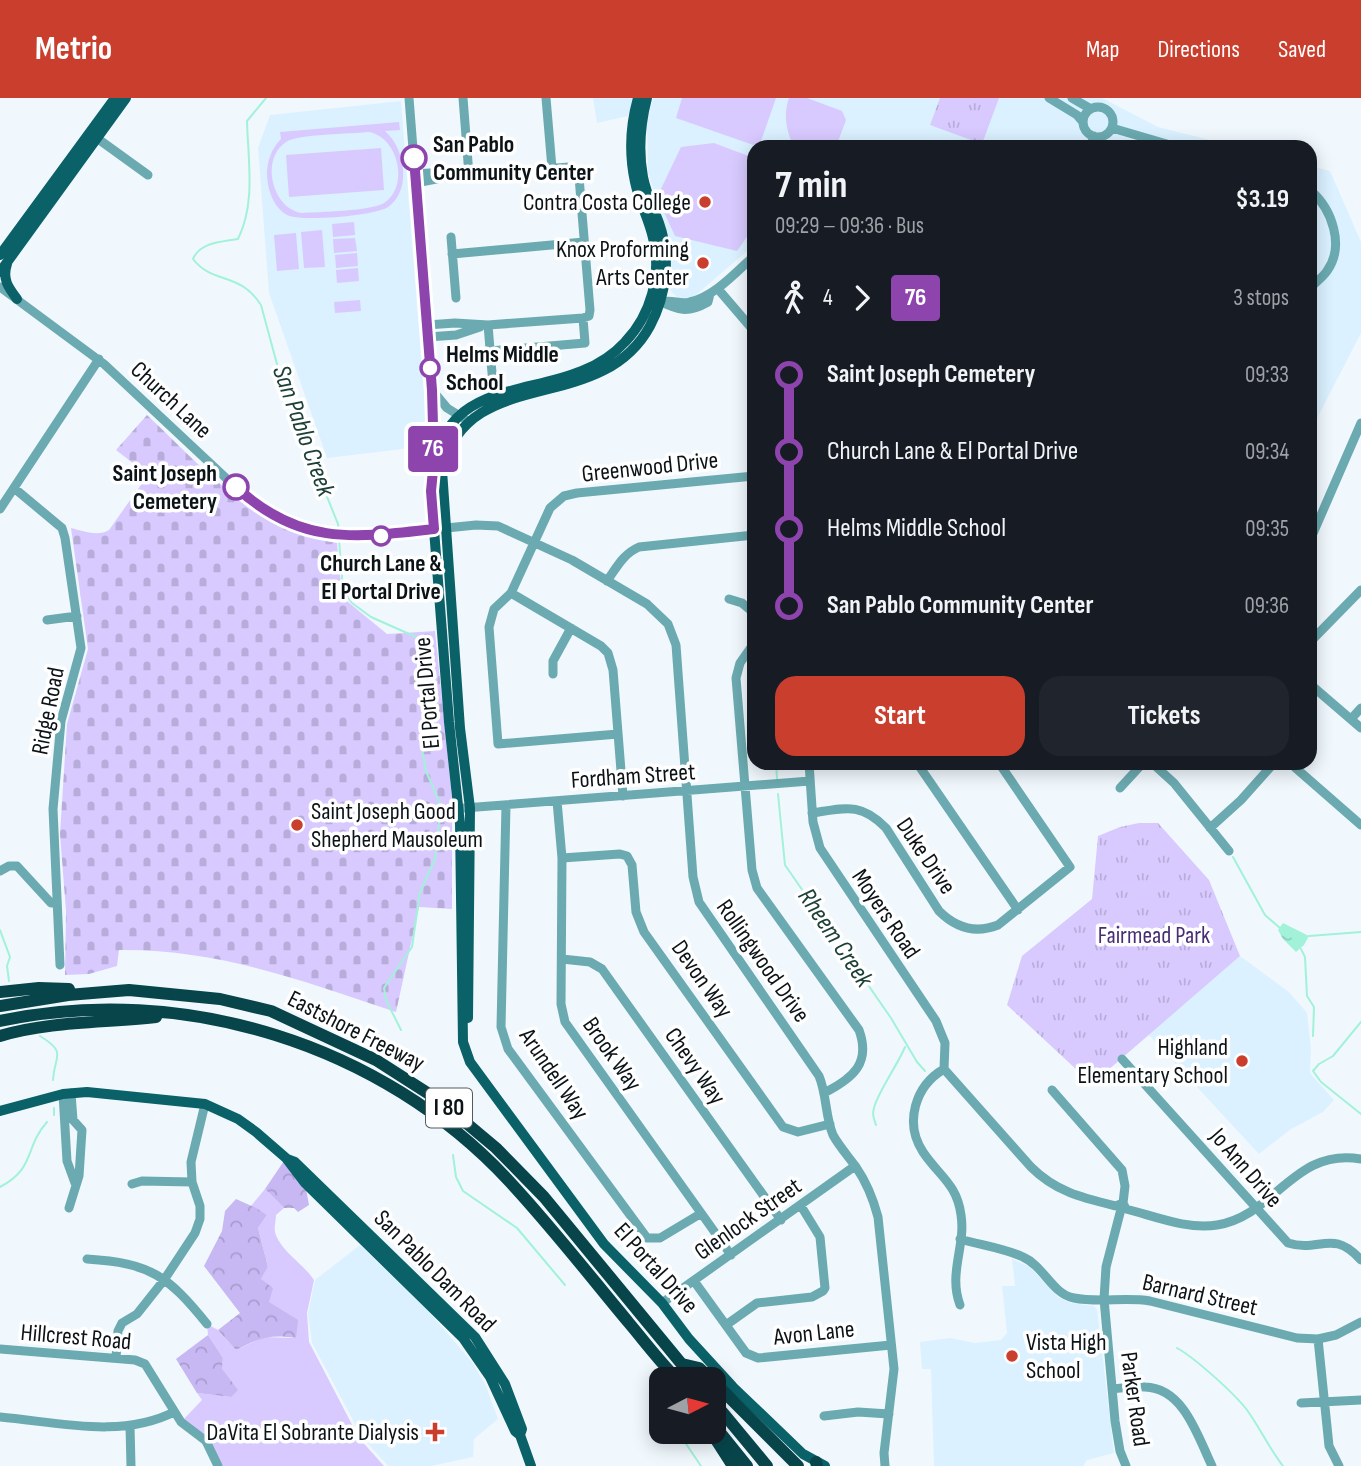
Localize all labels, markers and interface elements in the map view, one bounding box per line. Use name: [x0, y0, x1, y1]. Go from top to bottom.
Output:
text: Metrio: [35, 29, 112, 69]
text: Map: [1086, 35, 1119, 64]
text: Directions: [1157, 35, 1240, 64]
text: Saved: [1278, 35, 1326, 64]
place label: San Pablo Community Center: [433, 130, 595, 187]
marker: San Pablo Community Center: [401, 145, 427, 171]
text: 7 min: [775, 163, 847, 208]
text: $3.19: [1235, 184, 1289, 215]
place label: Contra Costa College: [523, 188, 691, 217]
marker: Contra Costa College: [697, 194, 713, 210]
text: 09:29 – 09:36 · Bus: [775, 212, 924, 240]
place label: Knox Proforming Arts Center: [556, 235, 689, 292]
marker: Knox Proforming Arts Center: [695, 255, 711, 271]
icon: walk: [775, 279, 813, 317]
icon: forward: [843, 279, 881, 317]
text: 76: [905, 283, 926, 312]
text: 4: [823, 284, 833, 312]
text: 3 stops: [1233, 284, 1289, 312]
place label: Helms Middle School: [446, 340, 559, 397]
street label: Church Lane: [124, 355, 218, 445]
marker: Helms Middle School: [420, 358, 440, 378]
text: Saint Joseph Cemetery: [827, 359, 1035, 390]
water label: San Pablo Creek: [265, 361, 341, 502]
text: 09:33: [1245, 361, 1289, 389]
line badge: 76: [402, 426, 464, 472]
text: 76: [422, 434, 444, 463]
text: Church Lane & El Portal Drive: [827, 436, 1078, 467]
text: 09:34: [1245, 438, 1289, 466]
street label: Greenwood Drive: [580, 445, 720, 489]
place label: Saint Joseph Cemetery: [113, 459, 217, 516]
marker: Saint Joseph Cemetery: [223, 474, 249, 500]
text: Helms Middle School: [827, 513, 1006, 544]
text: 09:35: [1245, 515, 1289, 543]
marker: Church Lane & El Portal Drive: [371, 526, 391, 546]
place label: Church Lane & El Portal Drive: [320, 549, 442, 606]
text: San Pablo Community Center: [827, 590, 1093, 621]
text: 09:36: [1245, 592, 1289, 620]
street label: El Portal Drive: [408, 636, 446, 750]
street label: Ridge Road: [25, 665, 71, 757]
button: Start: [775, 676, 1025, 756]
button: Tickets: [1039, 676, 1289, 756]
street label: Fordham Street: [570, 757, 696, 795]
place label: Saint Joseph Good Shepherd Mausoleum: [311, 797, 483, 854]
street label: Duke Drive: [890, 812, 962, 900]
marker: Saint Joseph Good Shepherd Mausoleum: [289, 817, 305, 833]
street label: Moyers Road: [846, 864, 926, 964]
water label: Rheem Creek: [791, 883, 880, 994]
street label: Rollingwood Drive: [710, 894, 816, 1028]
park label: Fairmead Park: [1098, 921, 1210, 950]
street label: Devon Way: [665, 935, 739, 1023]
street label: Eastshore Freeway: [283, 984, 429, 1078]
street label: Brook Way: [576, 1012, 648, 1096]
street label: Arundell Way: [512, 1022, 595, 1125]
street label: Chevy Way: [658, 1022, 732, 1110]
place label: Highland Elementary School: [1077, 1033, 1228, 1090]
marker: Highland Elementary School: [1234, 1053, 1250, 1069]
road number: I 80: [426, 1088, 472, 1128]
street label: Jo Ann Drive: [1203, 1122, 1288, 1214]
street label: Glenlock Street: [689, 1172, 807, 1266]
street label: San Pablo Dam Road: [368, 1204, 502, 1338]
street label: El Portal Drive: [608, 1217, 704, 1319]
street label: Barnard Street: [1140, 1268, 1260, 1322]
street label: Avon Lane: [771, 1314, 856, 1352]
street label: Hillcrest Road: [19, 1318, 133, 1356]
place label: Vista High School: [1026, 1328, 1107, 1385]
marker: Vista High School: [1004, 1348, 1020, 1364]
street label: Parker Road: [1114, 1350, 1156, 1448]
north arrow: [649, 1367, 726, 1444]
map controls: [649, 1367, 726, 1444]
place label: DaVita El Sobrante Dialysis: [207, 1418, 419, 1447]
marker: DaVita El Sobrante Dialysis: [425, 1422, 445, 1442]

